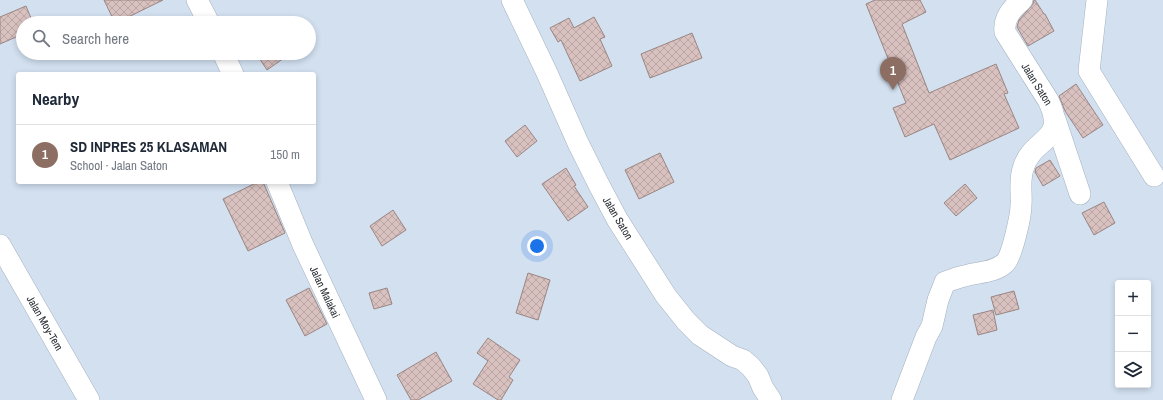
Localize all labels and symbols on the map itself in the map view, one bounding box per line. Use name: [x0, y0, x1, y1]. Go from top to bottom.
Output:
pin: 1: [880, 57, 906, 90]
street label: Jalan Saton: [1018, 60, 1056, 108]
street label: Jalan Saton: [600, 194, 636, 242]
your location: [527, 236, 547, 256]
street label: Jalan Malakai: [307, 264, 343, 320]
street label: Jalan Moy-Tem: [24, 293, 66, 353]

